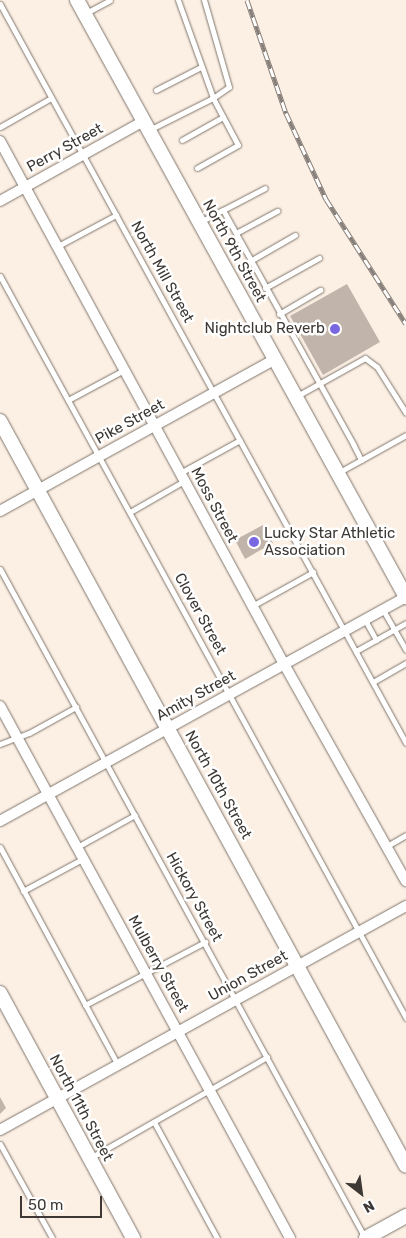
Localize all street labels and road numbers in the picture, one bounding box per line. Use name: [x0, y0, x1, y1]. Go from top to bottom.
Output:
street label: Perry Street: [24, 120, 106, 176]
street label: North 9th Street: [198, 197, 270, 305]
street label: North Mill Street: [127, 218, 197, 326]
street label: Pike Street: [92, 396, 168, 448]
street label: Moss Street: [187, 464, 241, 546]
street label: Clover Street: [170, 570, 230, 658]
street label: Amity Street: [153, 667, 239, 725]
street label: North 10th Street: [181, 728, 255, 842]
street label: Hickory Street: [162, 849, 226, 945]
street label: Mulberry Street: [124, 912, 192, 1016]
street label: Union Street: [205, 947, 291, 1005]
street label: North 11th Street: [45, 1052, 117, 1164]

